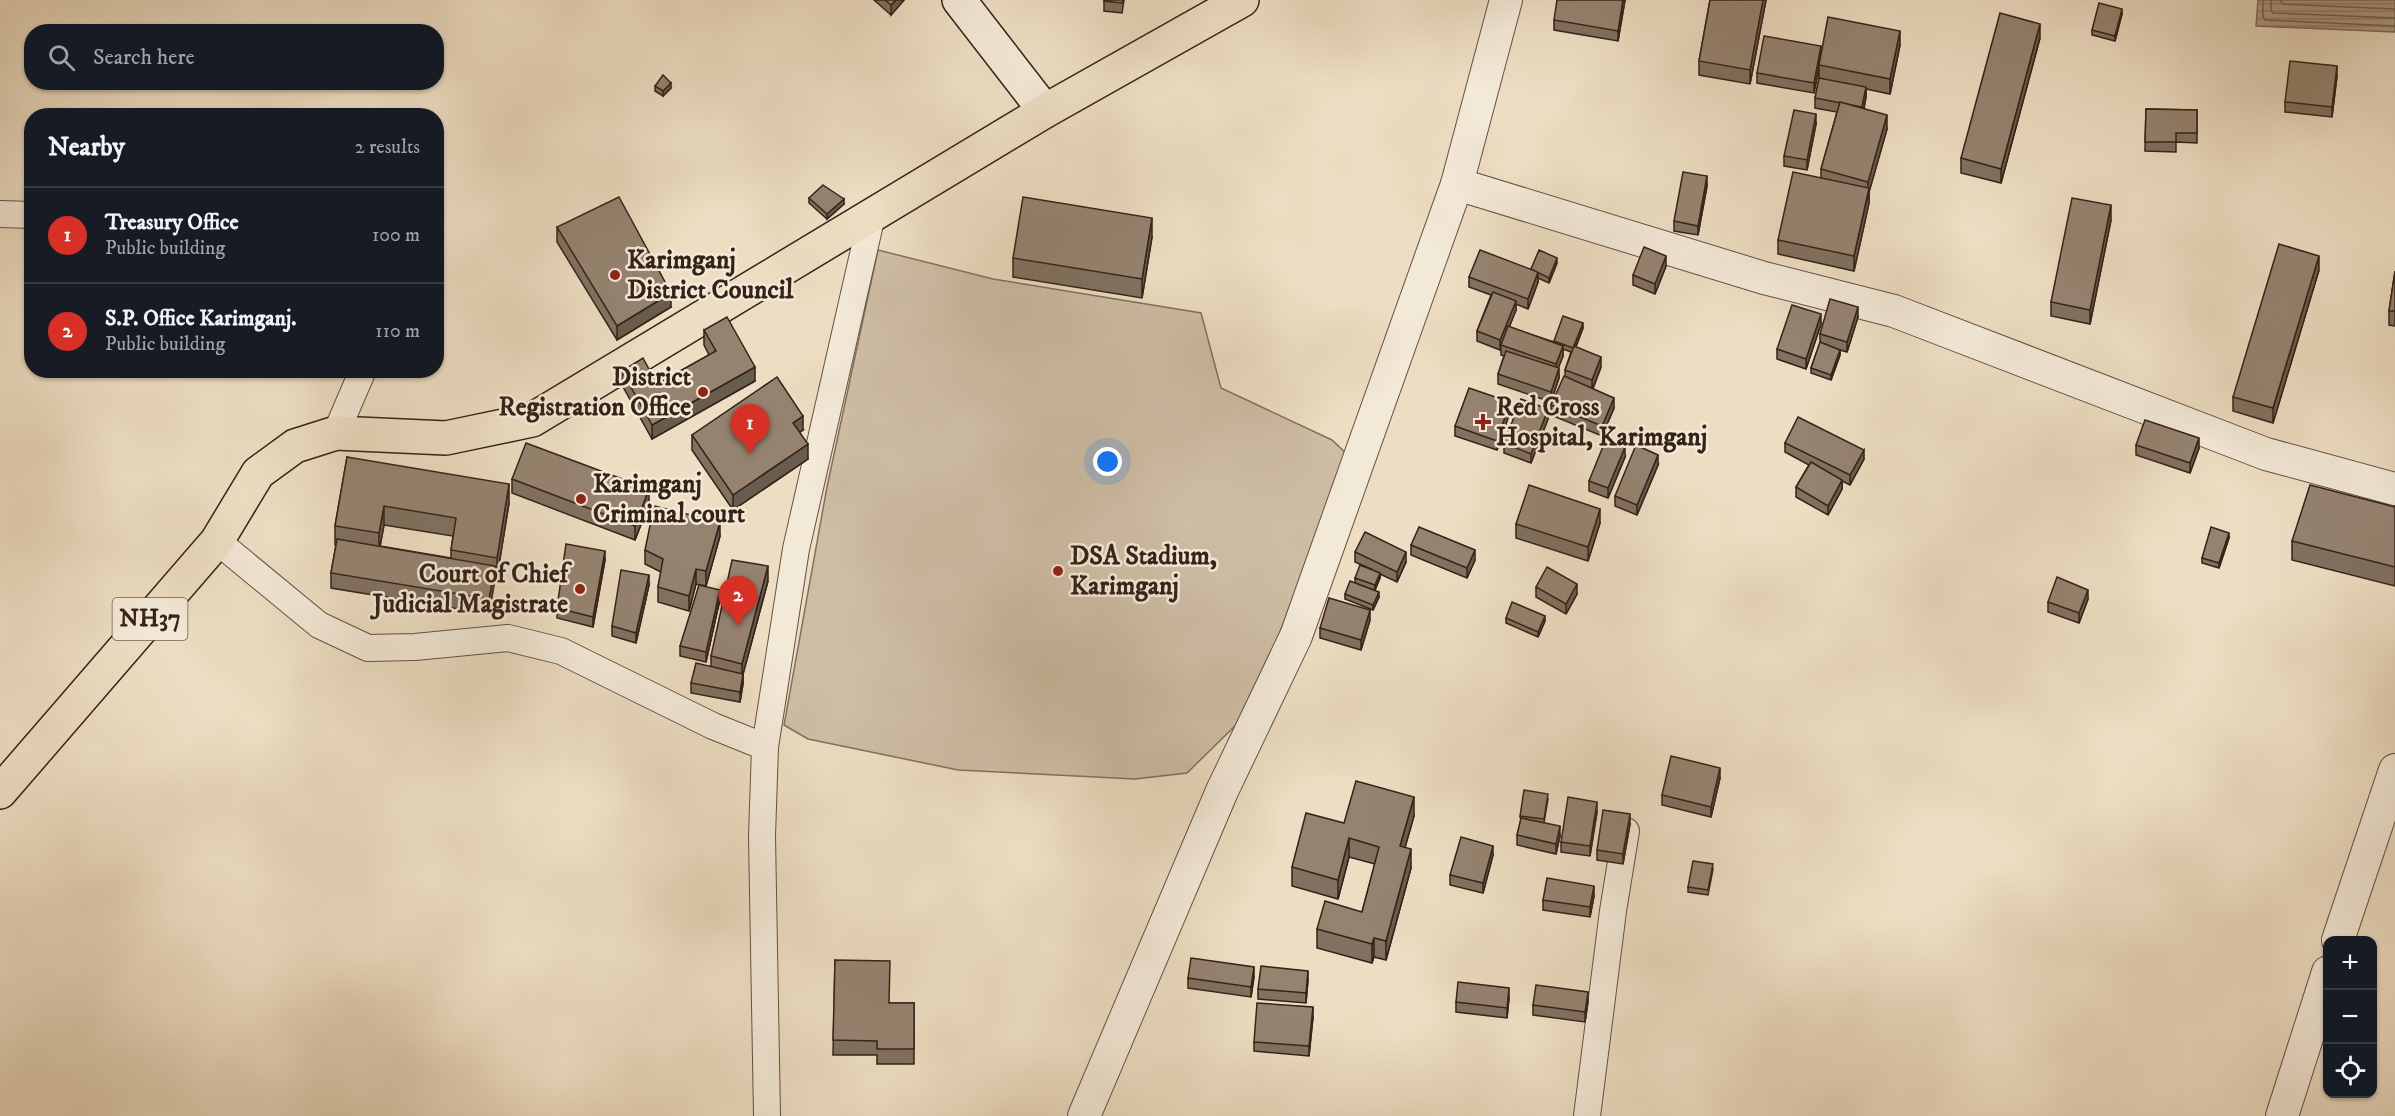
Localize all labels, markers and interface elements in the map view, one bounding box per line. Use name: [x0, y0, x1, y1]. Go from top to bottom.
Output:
search box: [24, 24, 444, 90]
icon: search: [45, 41, 78, 74]
text: Search here: [93, 44, 195, 71]
text: Nearby: [48, 131, 125, 164]
text: 2 results: [355, 135, 420, 160]
text: Treasury Office: [105, 209, 239, 236]
text: 1: [64, 223, 71, 248]
text: 100 m: [372, 223, 420, 248]
text: Public building: [105, 236, 225, 261]
place label: Karimganj District Council: [627, 244, 794, 307]
marker: Karimganj District Council: [608, 268, 622, 282]
text: S.P. Office Karimganj.: [105, 305, 297, 332]
text: 2: [63, 319, 72, 344]
text: 110 m: [375, 319, 420, 344]
text: Public building: [105, 332, 225, 357]
place label: District Registration Office: [499, 361, 692, 424]
marker: District Registration Office: [696, 385, 710, 399]
place label: Red Cross Hospital, Karimganj: [1496, 391, 1707, 454]
pin: 1: [730, 404, 770, 454]
marker: Red Cross Hospital, Karimganj: [1474, 413, 1492, 431]
your location: [1093, 447, 1122, 476]
place label: Karimganj Criminal court: [593, 468, 746, 531]
marker: Karimganj Criminal court: [574, 492, 588, 506]
place label: DSA Stadium, Karimganj: [1070, 540, 1217, 603]
place label: Court of Chief Judicial Magistrate: [370, 558, 573, 621]
marker: DSA Stadium, Karimganj: [1051, 564, 1065, 578]
pin: 2: [718, 576, 758, 626]
marker: Court of Chief Judicial Magistrate: [573, 582, 587, 596]
road number: NH37: [112, 598, 188, 640]
map controls: [2323, 936, 2377, 1098]
button: +: [2323, 936, 2377, 990]
button: −: [2323, 990, 2377, 1044]
button: locate: [2323, 1044, 2377, 1098]

